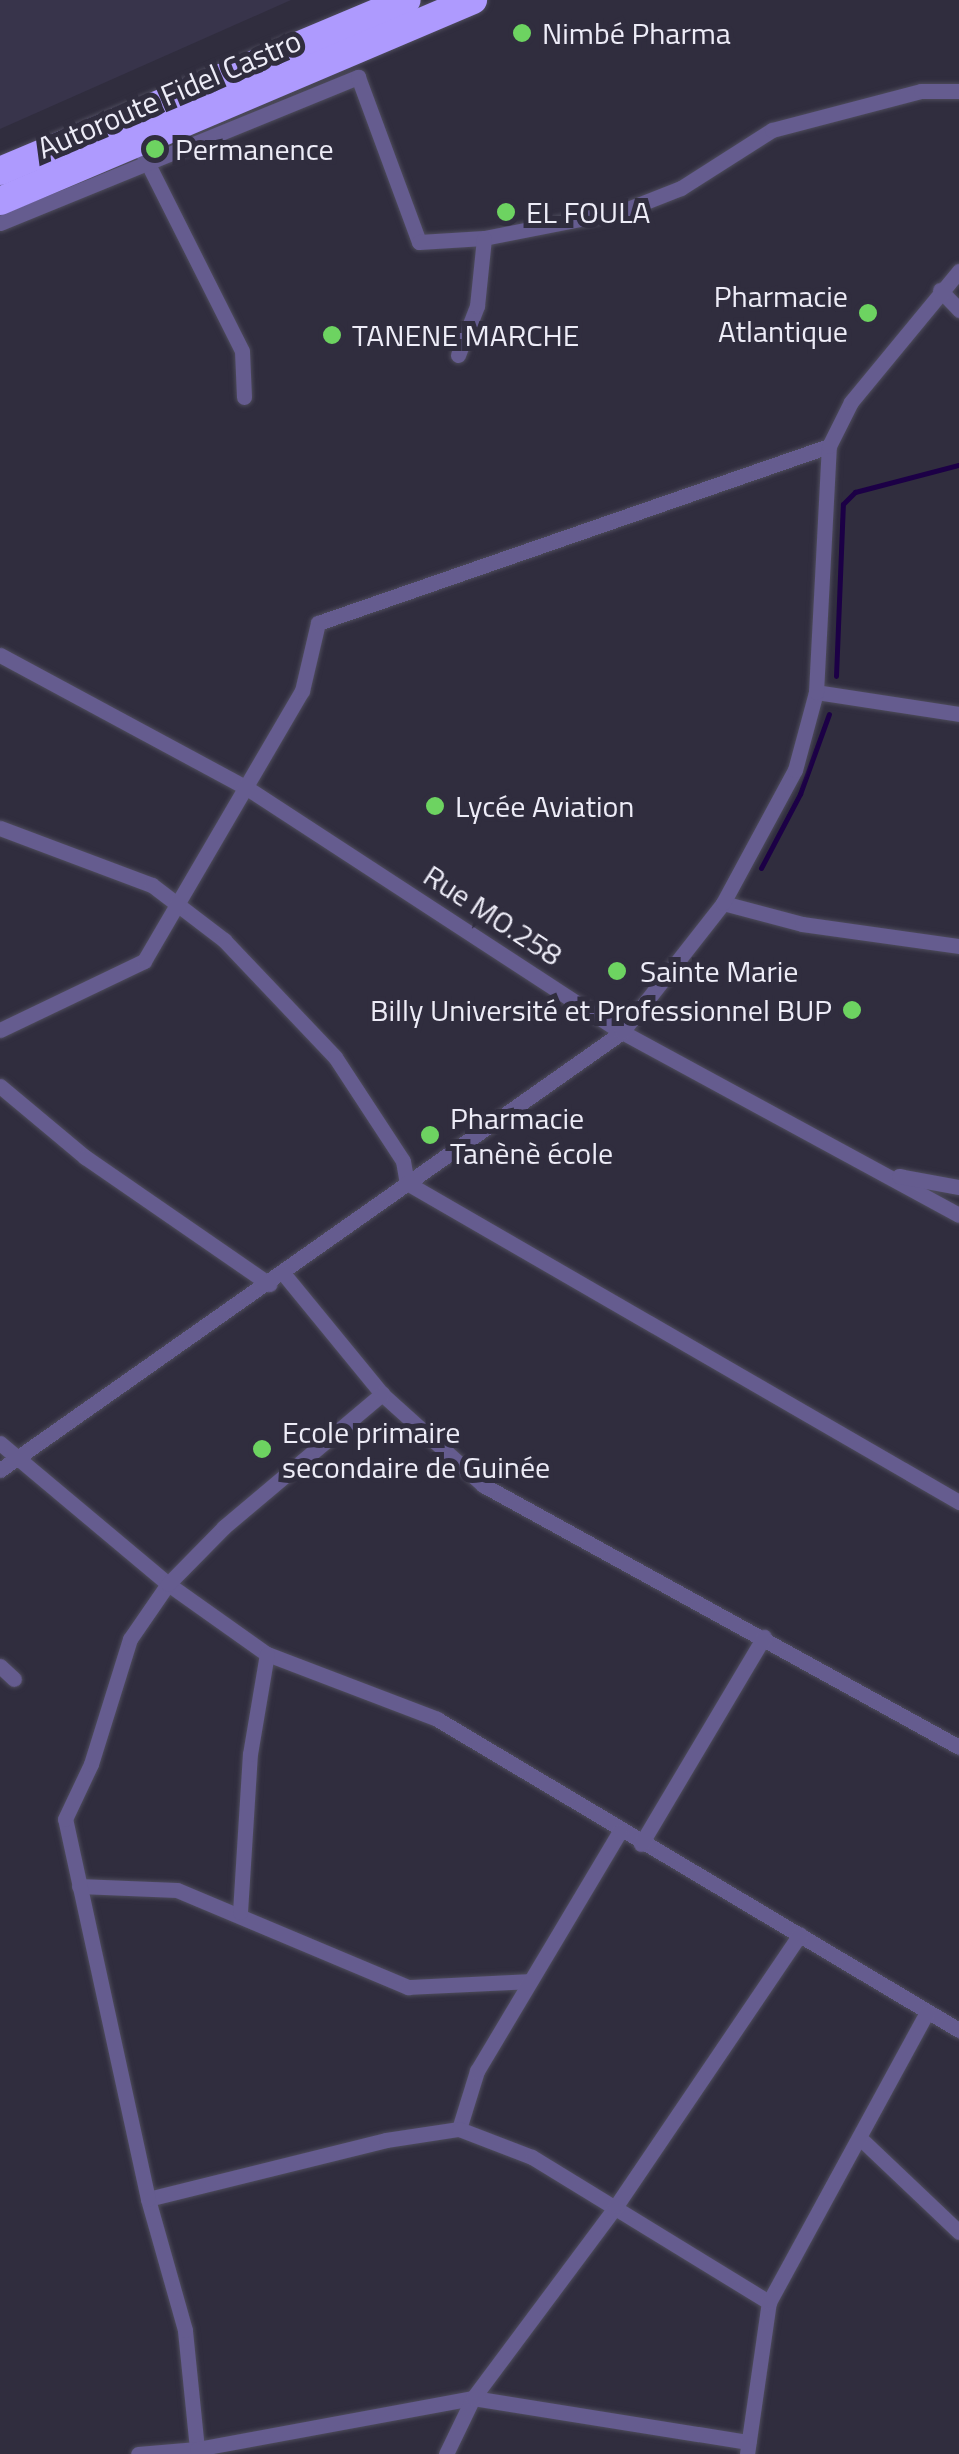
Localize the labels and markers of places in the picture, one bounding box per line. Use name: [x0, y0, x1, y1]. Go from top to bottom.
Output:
place label: Nimbé Pharma: [542, 15, 731, 51]
marker: Nimbé Pharma: [511, 22, 533, 44]
place label: Permanence: [175, 131, 334, 167]
marker: Permanence: [144, 138, 166, 160]
place label: EL FOULA: [526, 194, 650, 230]
marker: EL FOULA: [495, 201, 517, 223]
place label: Pharmacie Atlantique: [714, 278, 848, 348]
marker: Pharmacie Atlantique: [857, 302, 879, 324]
place label: TANENE MARCHE: [352, 317, 579, 353]
marker: TANENE MARCHE: [321, 324, 343, 346]
place label: Lycée Aviation: [455, 788, 634, 824]
marker: Lycée Aviation: [424, 795, 446, 817]
place label: Sainte Marie: [640, 953, 798, 989]
marker: Sainte Marie: [604, 958, 630, 984]
place label: Billy Université et Professionnel BUP: [370, 992, 832, 1028]
marker: Billy Université et Professionnel BUP: [841, 999, 863, 1021]
place label: Pharmacie Tanènè école: [450, 1100, 613, 1170]
marker: Pharmacie Tanènè école: [419, 1124, 441, 1146]
place label: Ecole primaire secondaire de Guinée: [282, 1414, 550, 1484]
marker: Ecole primaire secondaire de Guinée: [251, 1438, 273, 1460]

